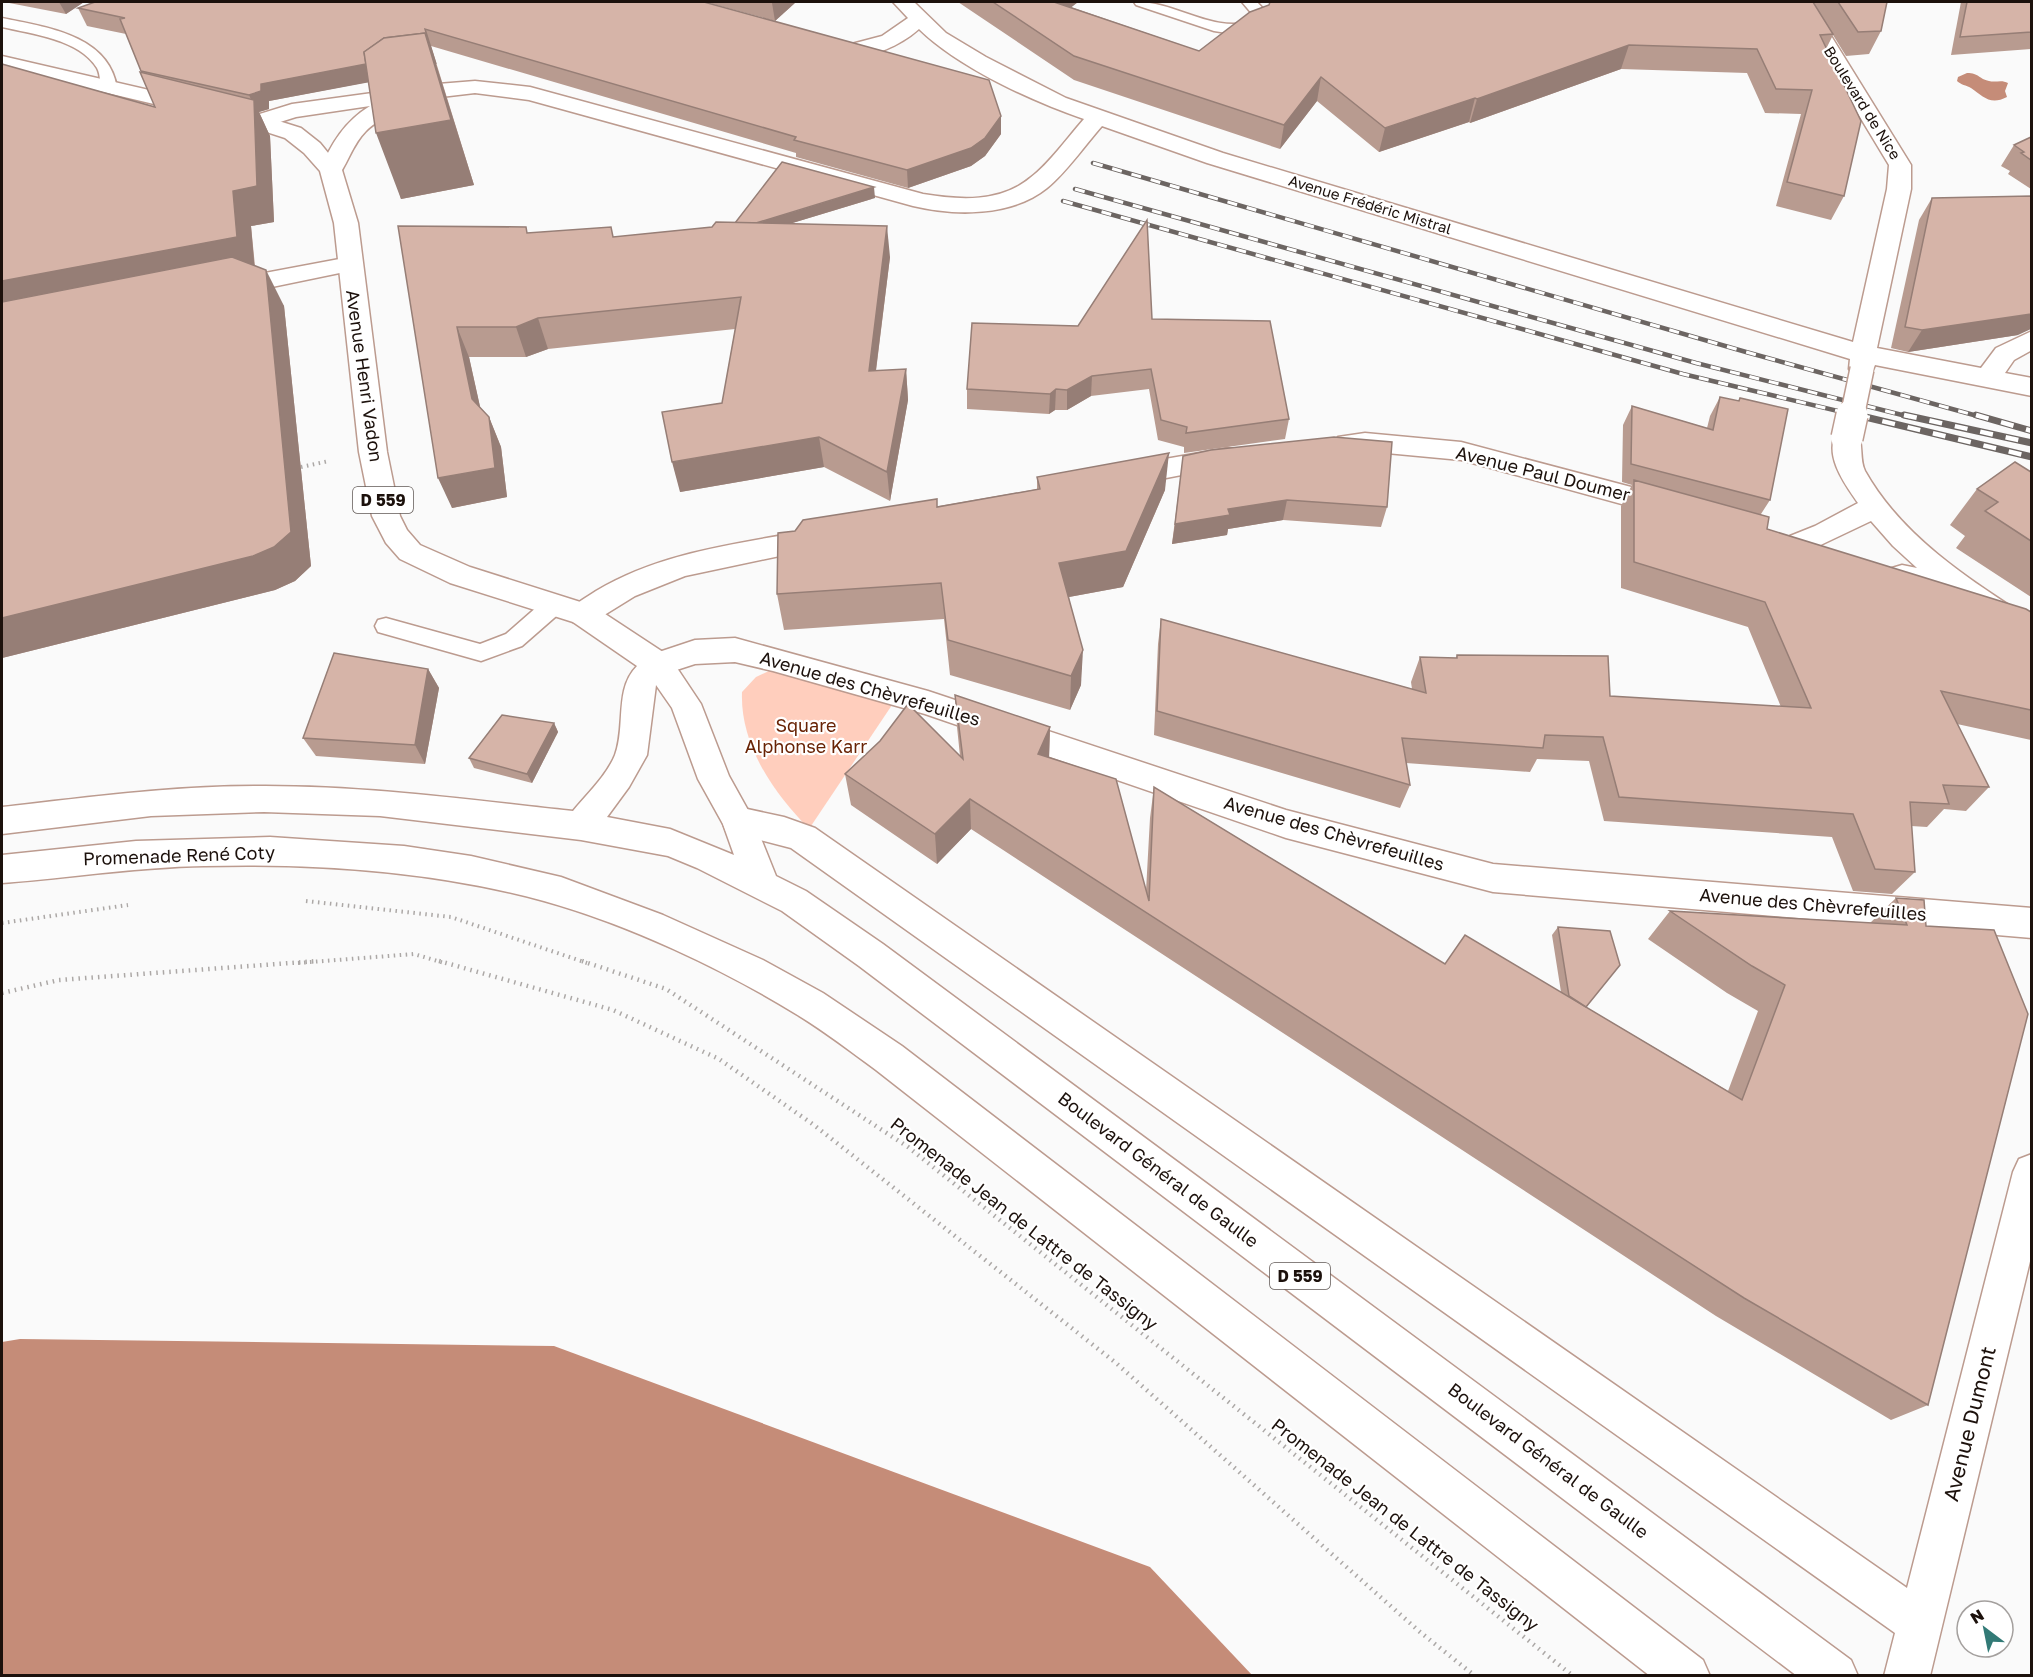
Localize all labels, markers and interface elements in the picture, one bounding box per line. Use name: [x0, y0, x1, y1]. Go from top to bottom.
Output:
street label: Boulevard de Nice: [1821, 42, 1905, 163]
street label: Avenue Frédéric Mistral: [1287, 171, 1454, 238]
street label: Avenue Henri Vadon: [342, 288, 388, 463]
street label: Avenue Paul Doumer: [1454, 441, 1633, 505]
road number: D 559: [353, 487, 413, 513]
street label: Avenue des Chèvrefeuilles: [758, 646, 983, 730]
park label: Square Alphonse Karr: [745, 714, 867, 757]
street label: Avenue des Chèvrefeuilles: [1222, 791, 1447, 875]
street label: Promenade René Coty: [83, 841, 275, 869]
street label: Avenue des Chèvrefeuilles: [1699, 883, 1928, 925]
street label: Boulevard Général de Gaulle: [1054, 1087, 1263, 1252]
street label: Promenade Jean de Lattre de Tassigny: [887, 1112, 1163, 1334]
road number: D 559: [1270, 1263, 1330, 1289]
street label: Avenue Dumont: [1937, 1343, 2001, 1504]
street label: Boulevard Général de Gaulle: [1444, 1378, 1653, 1543]
street label: Promenade Jean de Lattre de Tassigny: [1268, 1413, 1544, 1635]
north arrow: [1955, 1599, 2015, 1659]
text: N: [1967, 1605, 1988, 1628]

